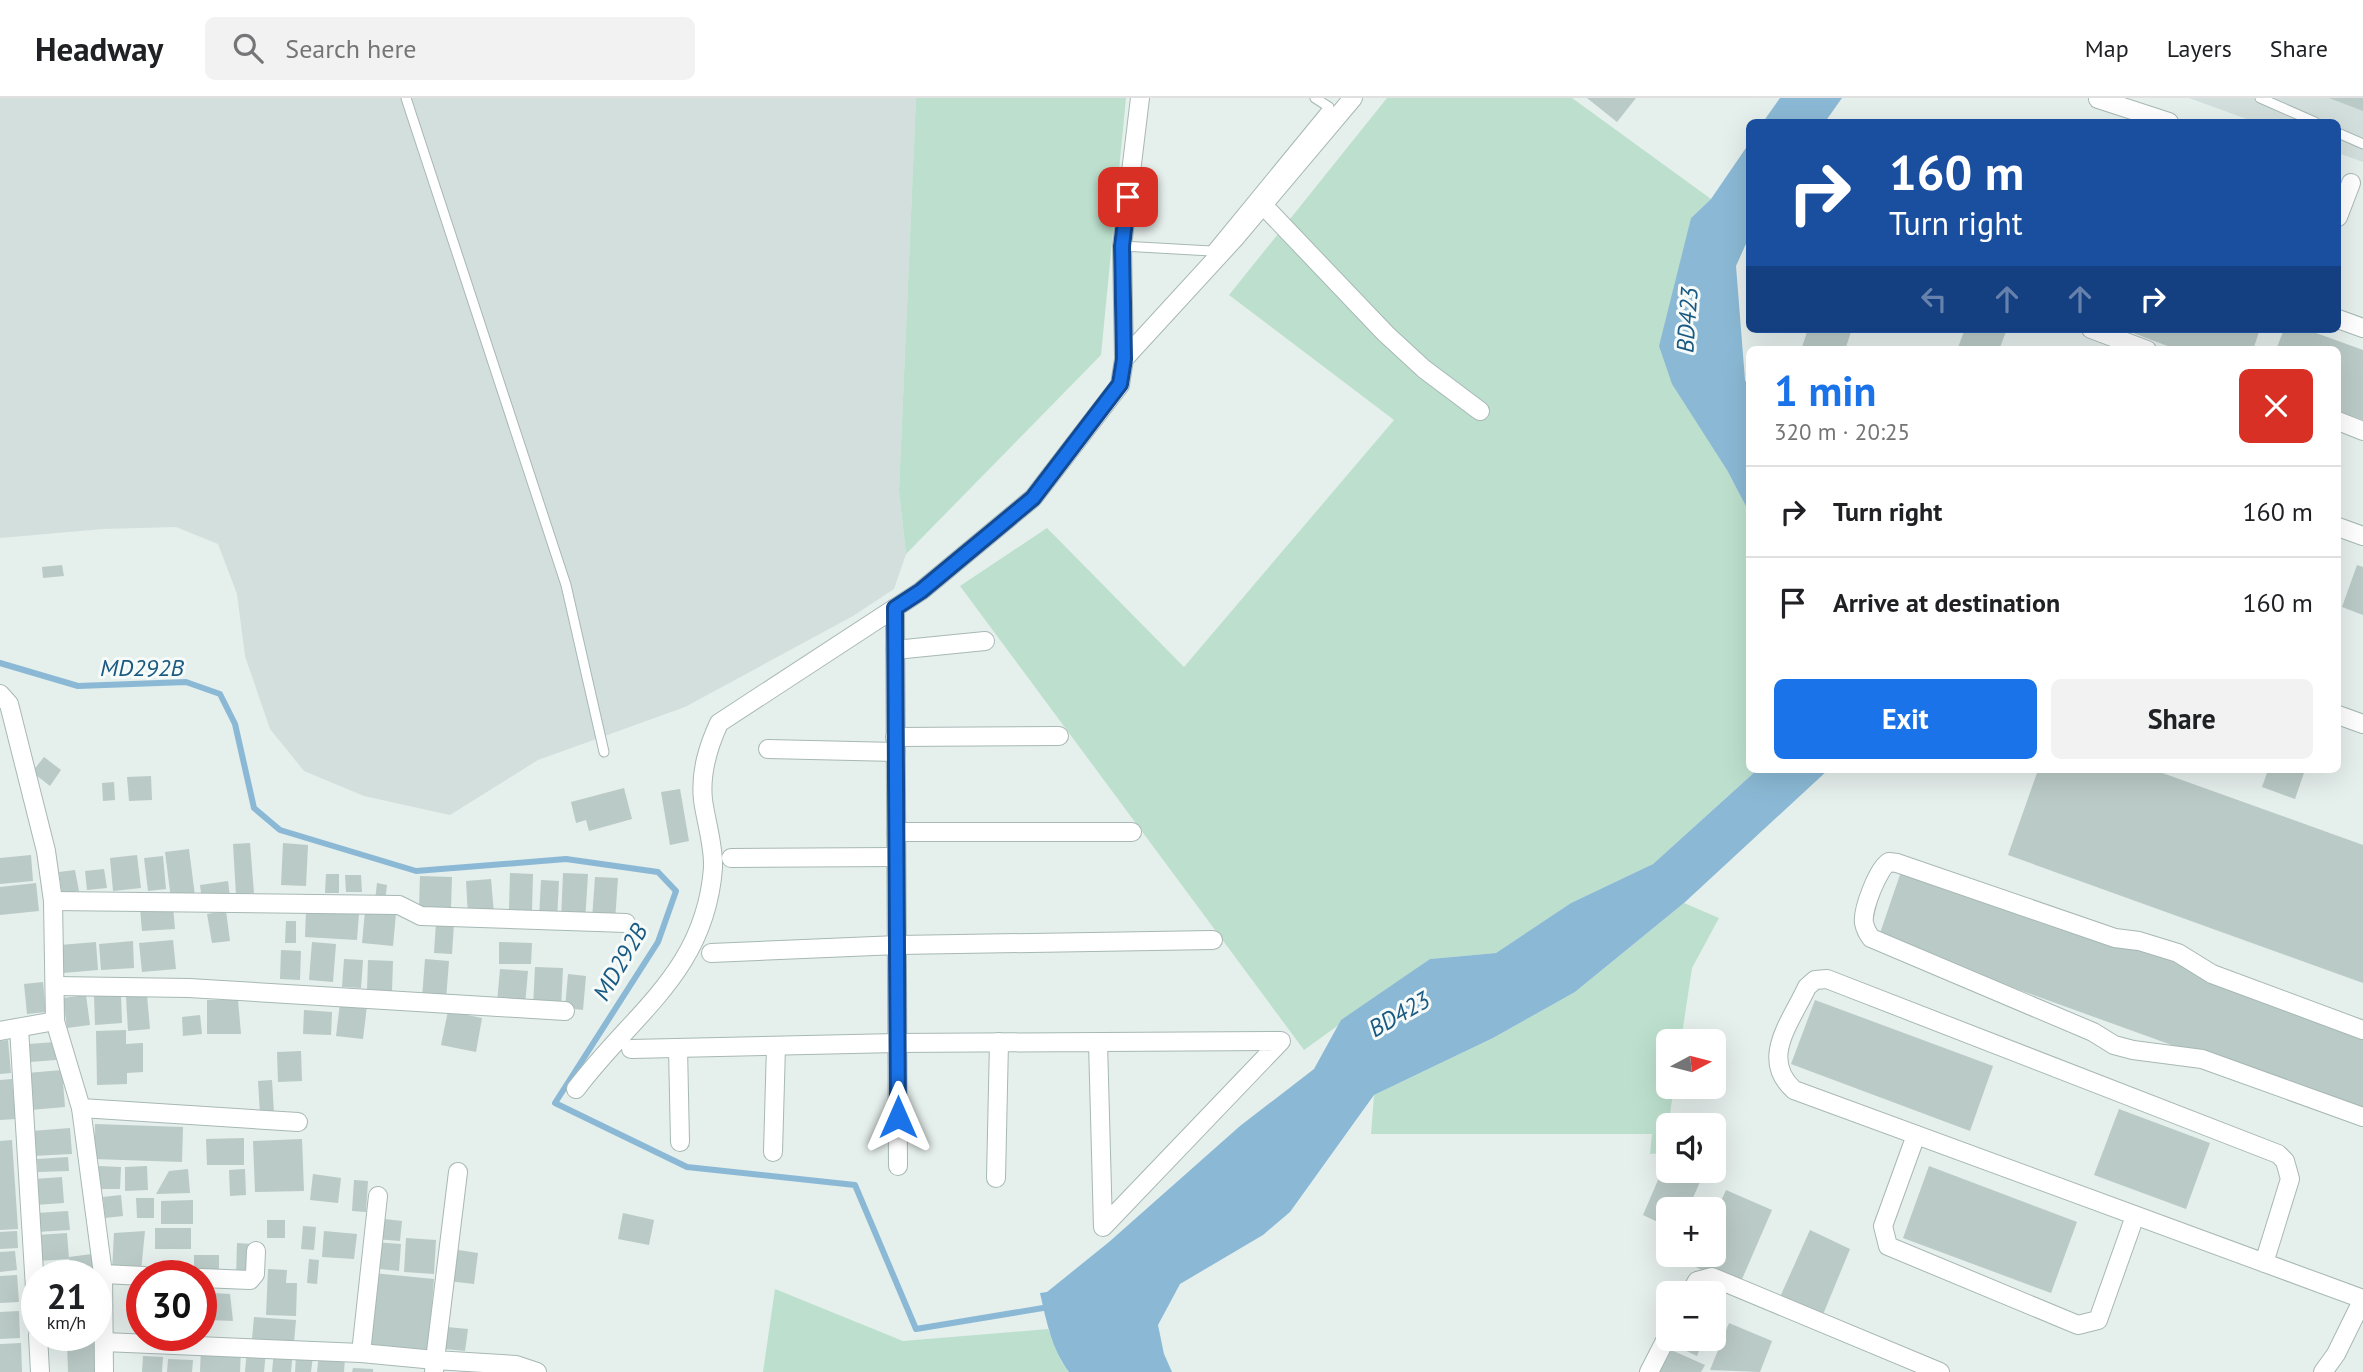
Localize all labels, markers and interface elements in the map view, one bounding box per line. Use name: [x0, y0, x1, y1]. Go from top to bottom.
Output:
search box: [205, 17, 695, 80]
text: Headway: [35, 27, 163, 70]
icon: search: [229, 29, 267, 67]
text: Search here: [285, 32, 416, 65]
text: Map: [2085, 33, 2129, 64]
text: Layers: [2167, 33, 2232, 64]
text: Share: [2270, 33, 2328, 64]
text: 160 m: [1889, 140, 2024, 204]
icon: right: [1774, 147, 1865, 238]
pin: [1098, 167, 1158, 227]
icon: arrive: [1109, 178, 1147, 216]
text: Turn right: [1889, 202, 2023, 244]
icon: left: [1915, 280, 1953, 318]
icon: ahead: [1988, 280, 2026, 318]
icon: ahead: [2061, 280, 2099, 318]
icon: right: [2134, 280, 2172, 318]
water label: BD423: [1669, 286, 1705, 354]
text: 1 min: [1774, 363, 1876, 418]
button: close: [2239, 369, 2313, 443]
text: 320 m · 20:25: [1774, 417, 1910, 446]
icon: right: [1774, 493, 1812, 531]
text: Turn right: [1833, 495, 1942, 528]
text: 160 m: [2242, 495, 2313, 528]
icon: arrive: [1774, 584, 1812, 622]
text: Arrive at destination: [1833, 586, 2060, 619]
text: 160 m: [2242, 586, 2313, 619]
water label: MD292B: [100, 652, 185, 683]
button: Exit: [1774, 679, 2037, 759]
button: Share: [2051, 679, 2313, 759]
water label: MD292B: [586, 917, 655, 1006]
water label: BD423: [1363, 984, 1436, 1044]
north arrow: [1656, 1029, 1726, 1099]
map controls: [1656, 1029, 1726, 1351]
position arrow: [861, 1080, 935, 1154]
button: sound: [1656, 1113, 1726, 1183]
button: +: [1656, 1197, 1726, 1267]
speed limit sign: 30: [126, 1260, 217, 1351]
text: 21: [47, 1273, 86, 1319]
button: −: [1656, 1281, 1726, 1351]
text: km/h: [47, 1311, 86, 1334]

